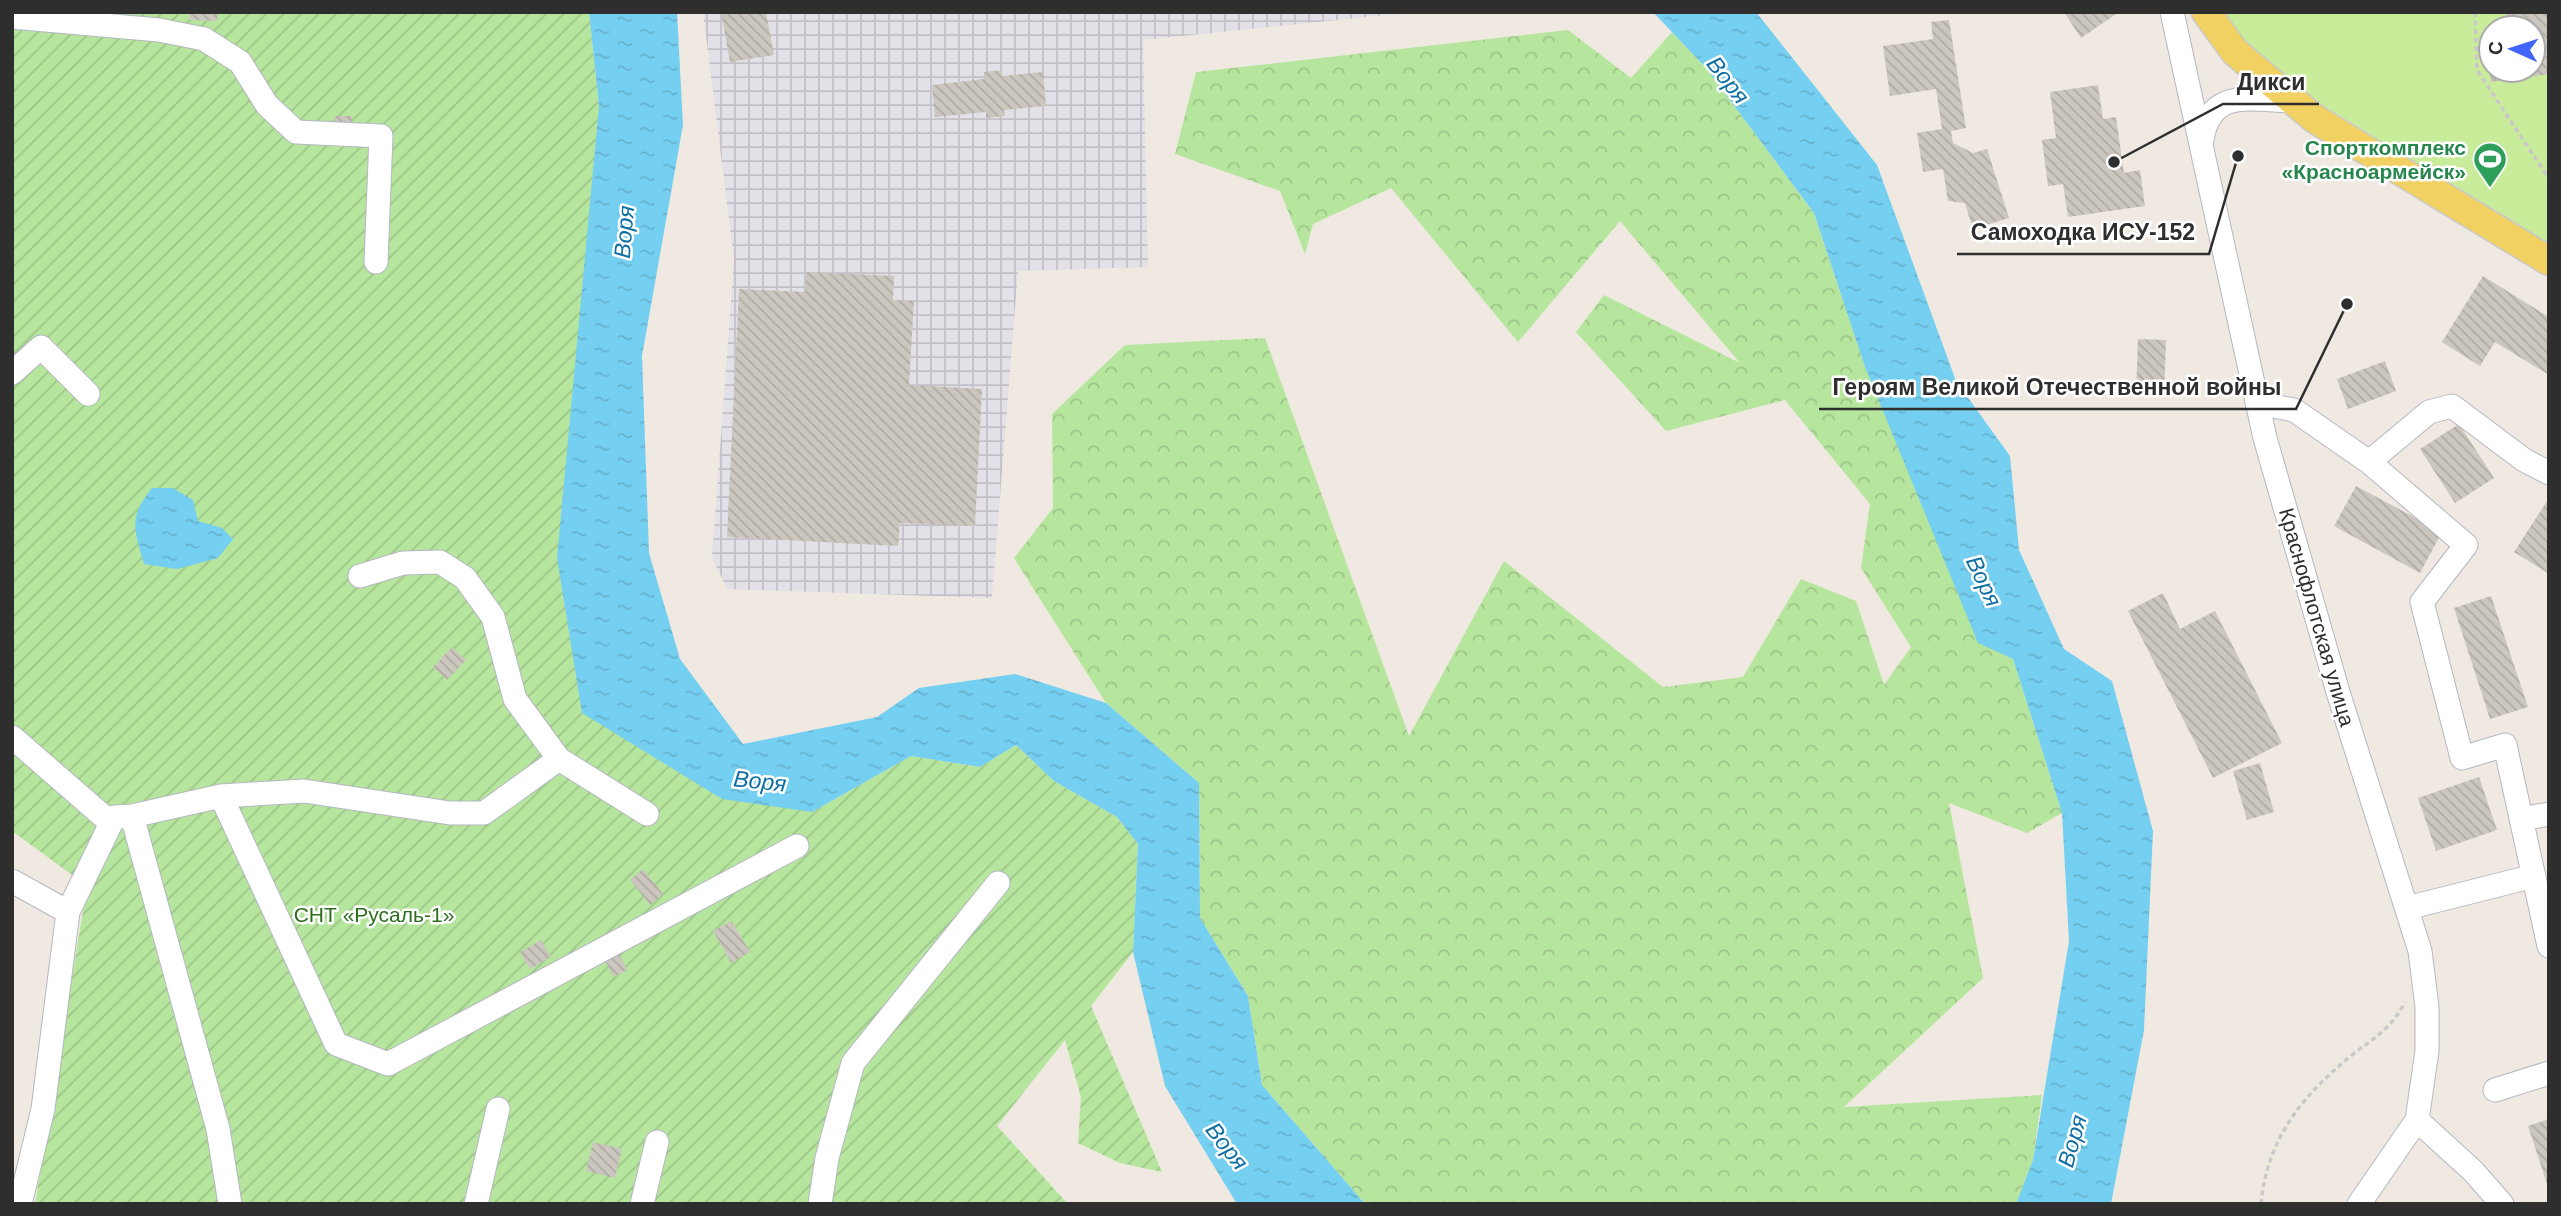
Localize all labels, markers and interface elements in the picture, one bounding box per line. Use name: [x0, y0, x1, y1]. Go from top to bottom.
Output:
north arrow: [2477, 14, 2547, 84]
text: С: [2485, 40, 2506, 56]
water label: Воря: [1701, 51, 1755, 109]
callout: Дикси: [2223, 60, 2319, 104]
text: Дикси: [2237, 69, 2305, 95]
place label: Спорткомплекс «Красноармейск»: [2282, 136, 2466, 183]
sports icon: Спорткомплекс «Красноармейск»: [2471, 140, 2509, 189]
water label: Воря: [609, 204, 639, 260]
callout: Самоходка ИСУ-152: [1957, 210, 2209, 254]
text: Самоходка ИСУ-152: [1971, 219, 2195, 245]
callout: Героям Великой Отечественной войны: [1819, 365, 2296, 409]
text: Героям Великой Отечественной войны: [1832, 374, 2282, 400]
street label: Краснофлотская улица: [2275, 505, 2359, 729]
water label: Воря: [1961, 552, 2007, 610]
water label: Воря: [732, 765, 788, 797]
park label: СНТ «Русаль-1»: [294, 903, 454, 926]
water label: Воря: [2052, 1112, 2092, 1170]
water label: Воря: [1200, 1117, 1254, 1175]

